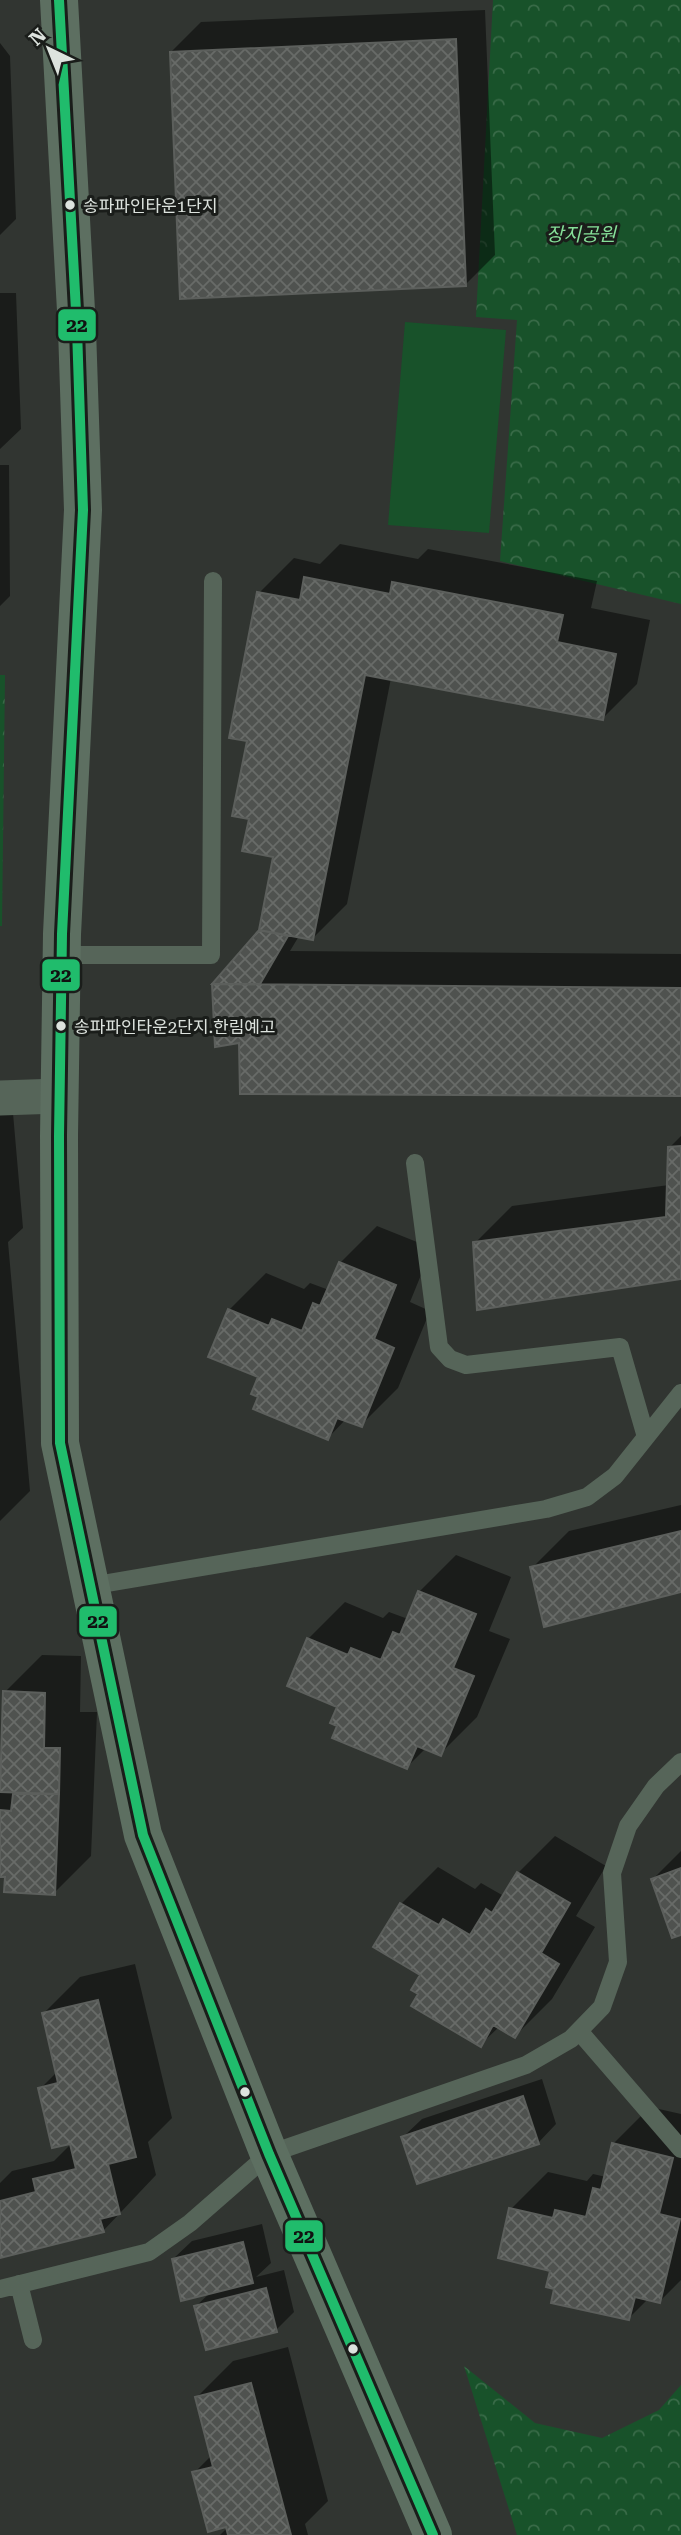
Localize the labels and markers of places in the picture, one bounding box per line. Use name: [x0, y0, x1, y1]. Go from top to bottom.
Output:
place label: 송파파인타운1단지: [83, 196, 218, 216]
marker: 송파파인타운1단지: [63, 198, 77, 212]
place label: 송파파인타운2단지.한림예고: [74, 1017, 276, 1037]
marker: 송파파인타운2단지.한림예고: [54, 1019, 68, 1033]
unlabelled marker: [238, 2085, 252, 2099]
unlabelled marker: [346, 2342, 360, 2356]

